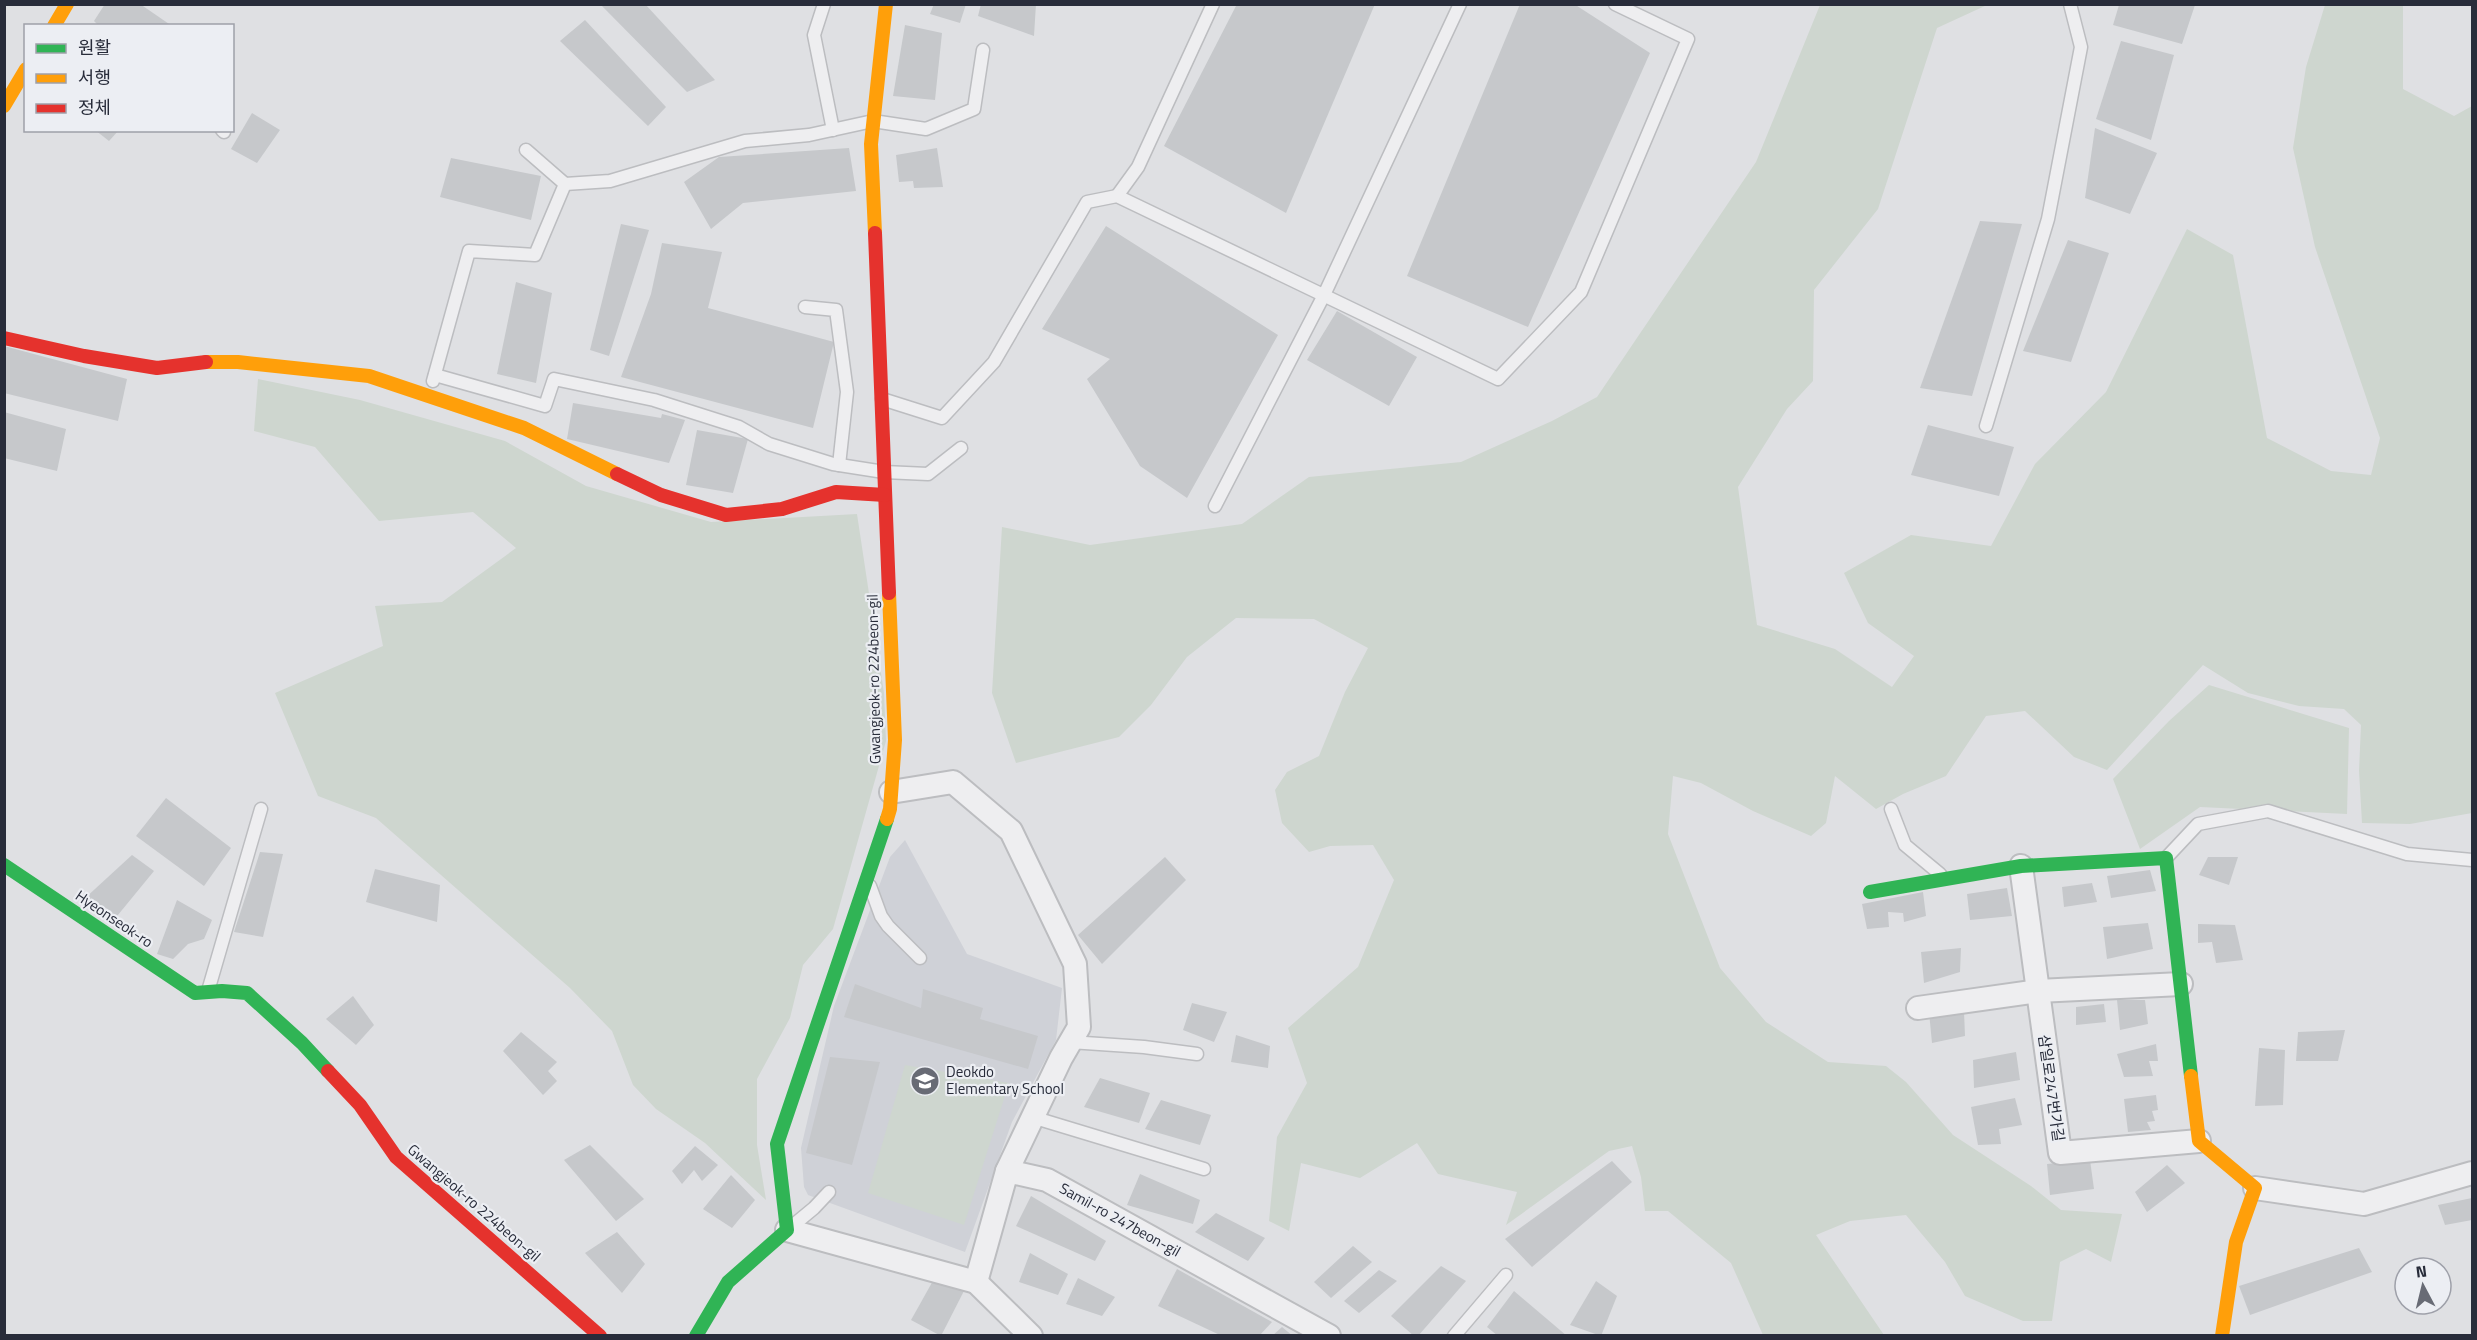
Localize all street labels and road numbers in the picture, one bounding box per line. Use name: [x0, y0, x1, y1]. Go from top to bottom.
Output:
street label: Gwangjeok-ro 224beon-gil: [861, 594, 886, 764]
street label: Hyeonseok-ro: [71, 884, 158, 953]
street label: 삼일로247번가길: [2033, 1033, 2070, 1143]
street label: Gwangjeok-ro 224beon-gil: [403, 1138, 546, 1267]
street label: Samil-ro 247beon-gil: [1055, 1177, 1185, 1262]

